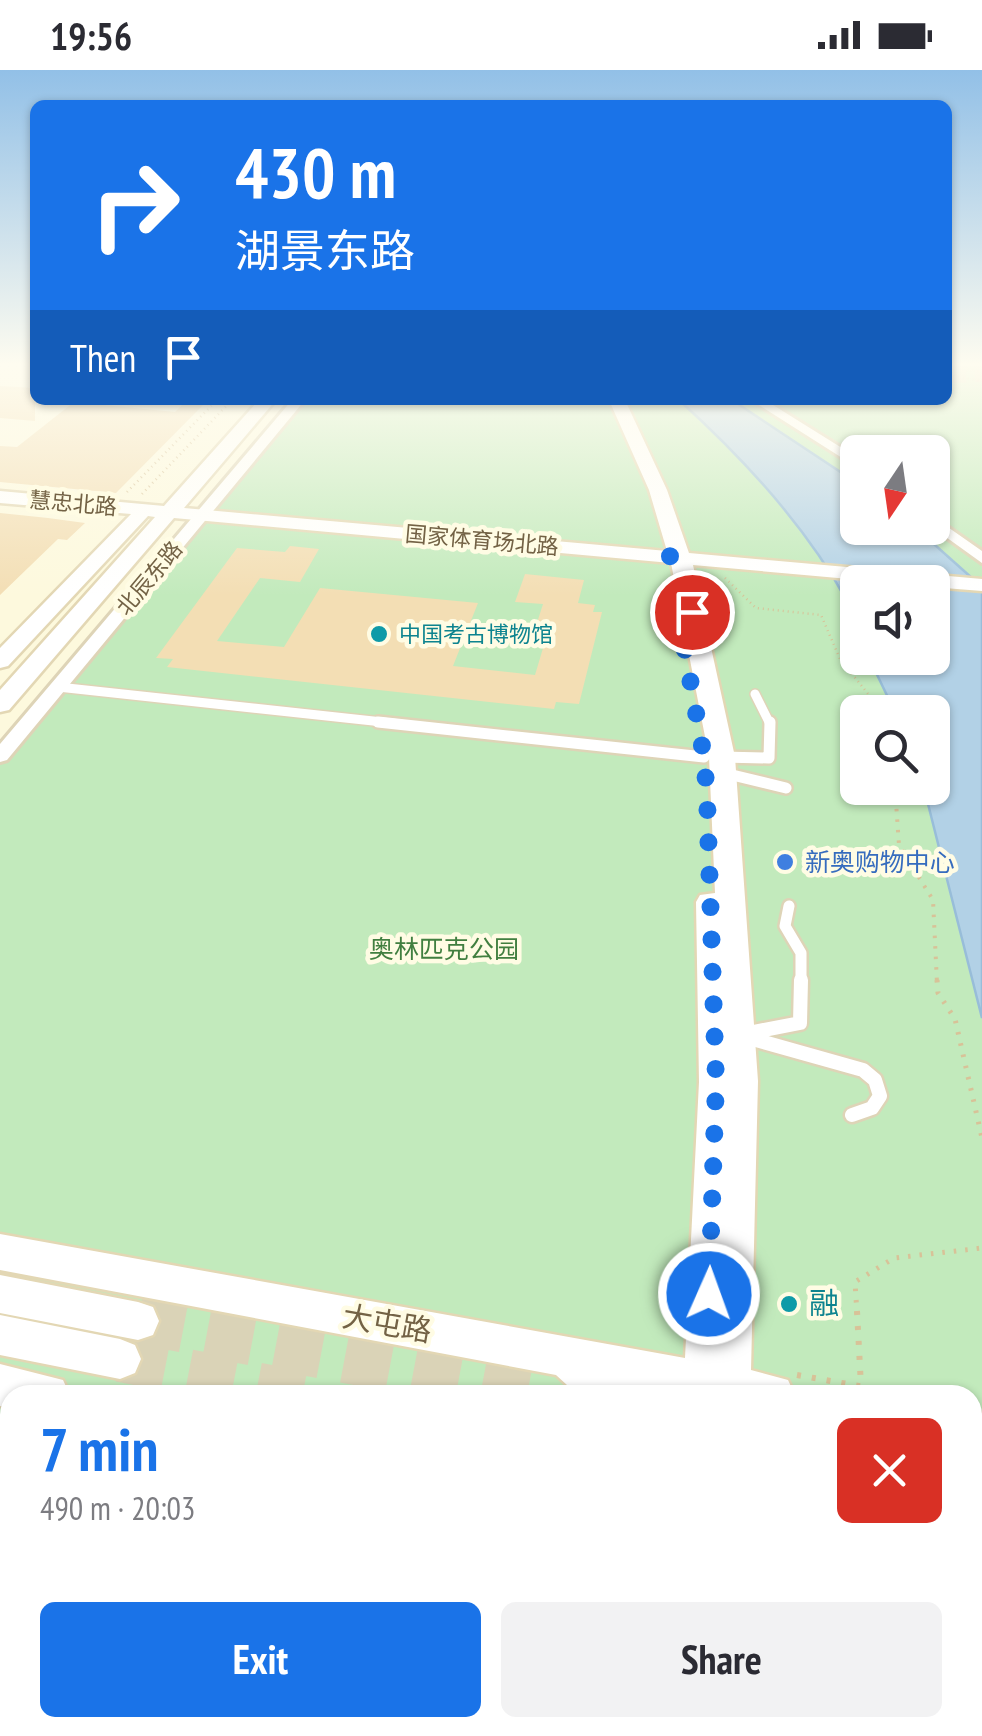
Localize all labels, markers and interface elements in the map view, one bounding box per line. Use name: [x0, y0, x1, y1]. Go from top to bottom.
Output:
text: 19:56: [50, 11, 132, 60]
text: 430 m: [235, 127, 396, 217]
icon: right: [70, 140, 200, 270]
text: 湖景东路: [235, 221, 415, 279]
icon: arrive: [156, 330, 211, 385]
text: Then: [70, 333, 136, 382]
north arrow: [840, 435, 950, 545]
map controls: [840, 435, 950, 805]
street label: 慧忠北路: [28, 485, 118, 521]
street label: 国家体育场北路: [404, 519, 560, 561]
street label: 北辰东路: [110, 535, 188, 621]
button: sound: [840, 565, 950, 675]
pin: [650, 570, 735, 655]
icon: arrive: [665, 585, 720, 640]
place label: 中国考古博物馆: [399, 620, 553, 648]
marker: 中国考古博物馆: [368, 623, 390, 645]
button: search: [840, 695, 950, 805]
place label: 新奥购物中心: [805, 846, 955, 878]
marker: 新奥购物中心: [774, 851, 796, 873]
park label: 奥林匹克公园: [369, 933, 519, 965]
position arrow: [657, 1242, 761, 1346]
place label: 融: [809, 1283, 839, 1322]
marker: 融: [778, 1293, 800, 1315]
street label: 大屯路: [340, 1296, 435, 1350]
text: 7 min: [40, 1410, 159, 1488]
button: close: [837, 1418, 942, 1523]
text: 490 m · 20:03: [40, 1487, 195, 1529]
button: Exit: [40, 1602, 481, 1717]
button: Share: [501, 1602, 942, 1717]

